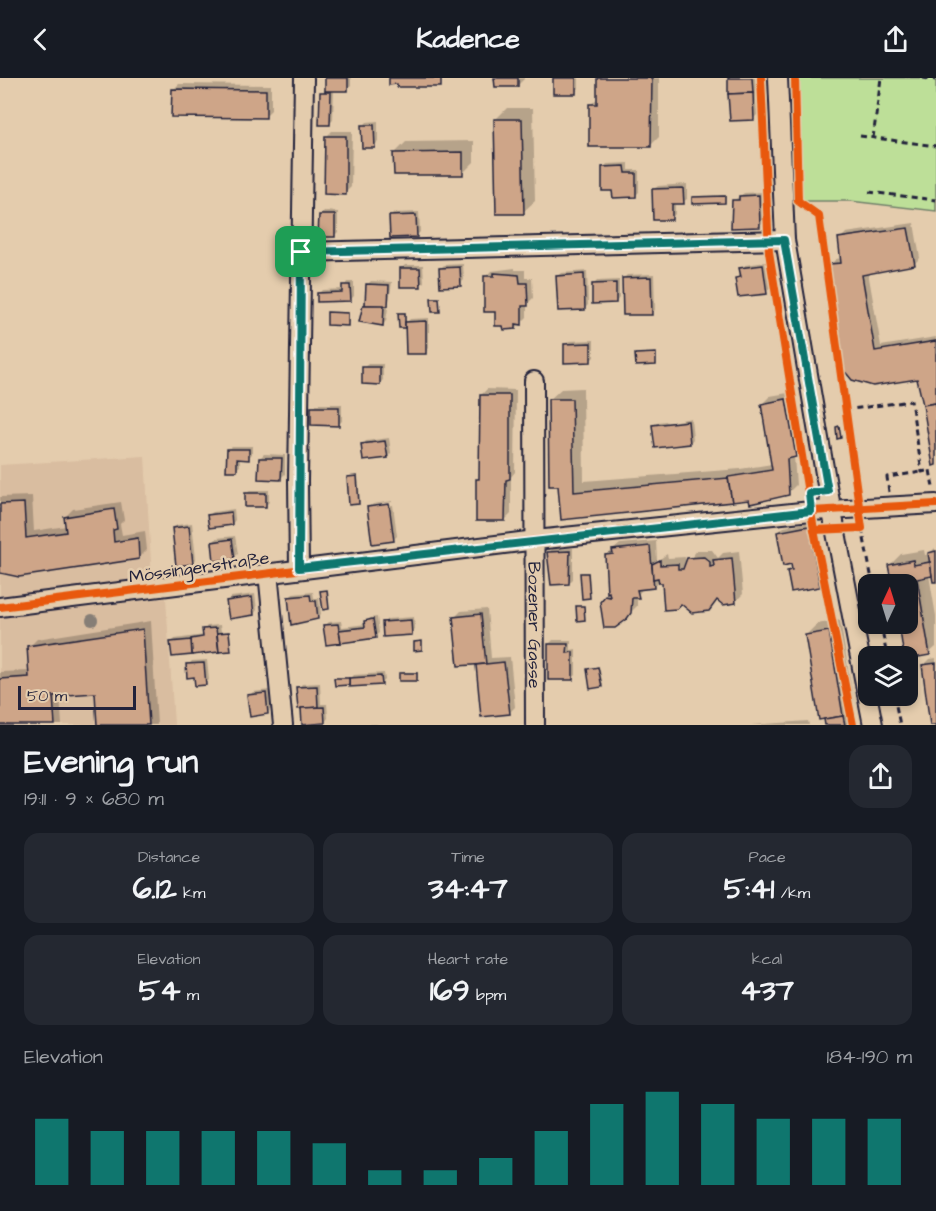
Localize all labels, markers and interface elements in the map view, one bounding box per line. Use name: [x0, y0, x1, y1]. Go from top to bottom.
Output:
text: Kadence: [416, 20, 520, 58]
icon: back: [24, 23, 57, 56]
icon: share: [879, 23, 912, 56]
pin: [275, 226, 326, 277]
icon: arrive: [284, 235, 317, 268]
street label: Mössingerstraße: [127, 545, 271, 591]
street label: Bozener Gasse: [522, 561, 547, 689]
north arrow: [858, 574, 918, 634]
map controls: [858, 574, 918, 706]
button: layers: [858, 646, 918, 706]
scale bar: [18, 683, 136, 710]
text: 50 m: [27, 685, 67, 707]
text: Evening run: [24, 739, 198, 785]
button: share: [849, 745, 912, 808]
text: 19:11 · 9 × 680 m: [24, 785, 164, 813]
text: Distance: [138, 846, 200, 868]
text: Time: [451, 846, 485, 868]
text: Pace: [748, 846, 786, 868]
text: 6.12: [133, 868, 177, 910]
text: 34:47: [428, 868, 508, 910]
text: 5:41: [724, 868, 774, 910]
text: km: [177, 882, 205, 904]
text: /km: [774, 882, 810, 904]
text: Elevation: [138, 948, 200, 970]
text: Heart rate: [428, 948, 508, 970]
text: kcal: [752, 948, 782, 970]
text: 54: [139, 970, 180, 1012]
text: 169: [430, 970, 469, 1012]
text: 437: [740, 970, 794, 1012]
text: m: [180, 984, 199, 1006]
text: bpm: [469, 984, 506, 1006]
text: Elevation: [24, 1043, 103, 1071]
text: 184–190 m: [827, 1043, 912, 1071]

